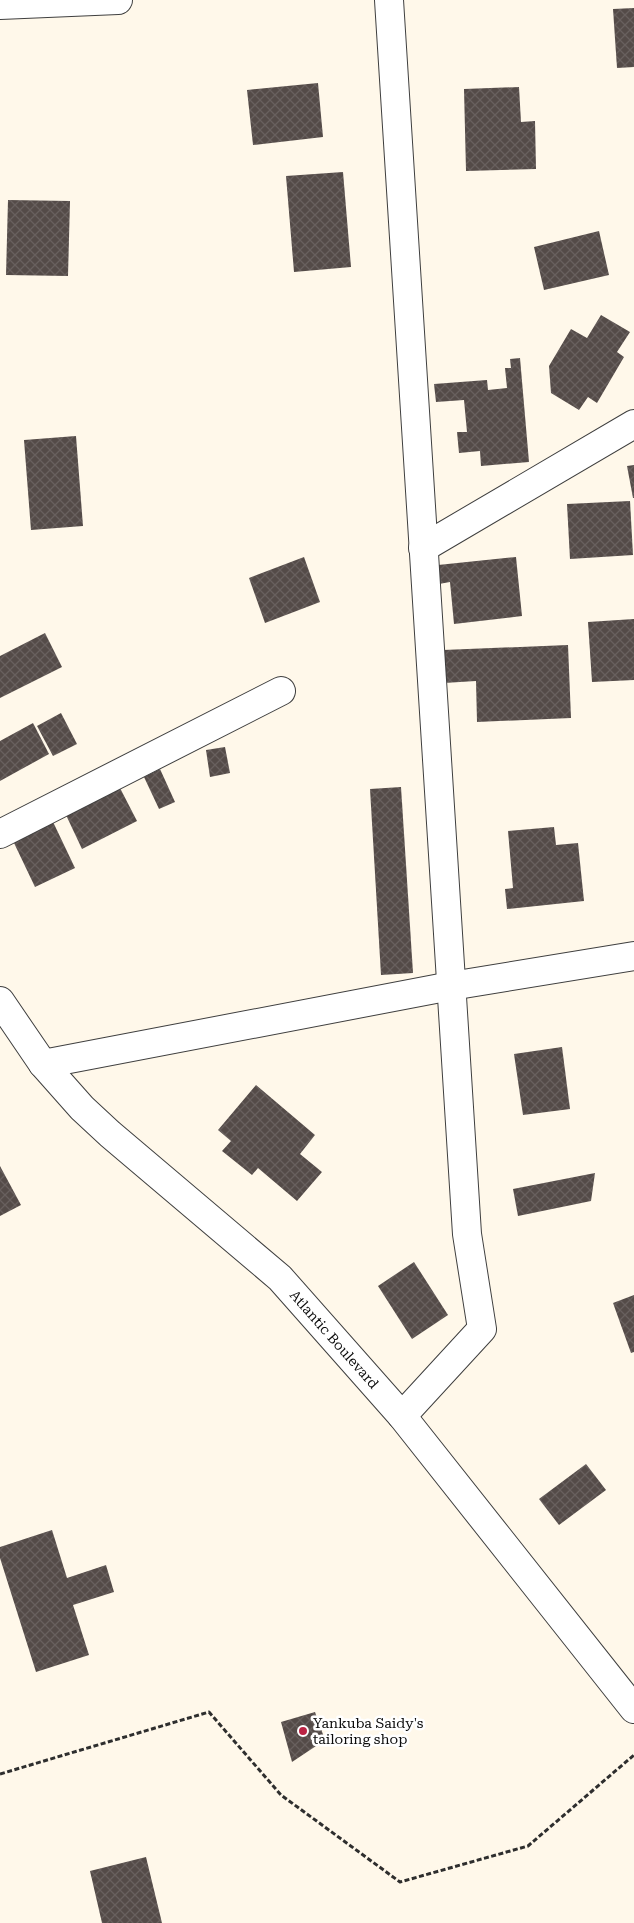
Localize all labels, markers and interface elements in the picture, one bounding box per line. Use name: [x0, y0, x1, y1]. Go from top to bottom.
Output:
street label: Atlantic Boulevard: [287, 1287, 382, 1392]
place label: Yankuba Saidy's tailoring shop: [313, 1715, 424, 1747]
marker: Yankuba Saidy's tailoring shop: [297, 1725, 309, 1737]

